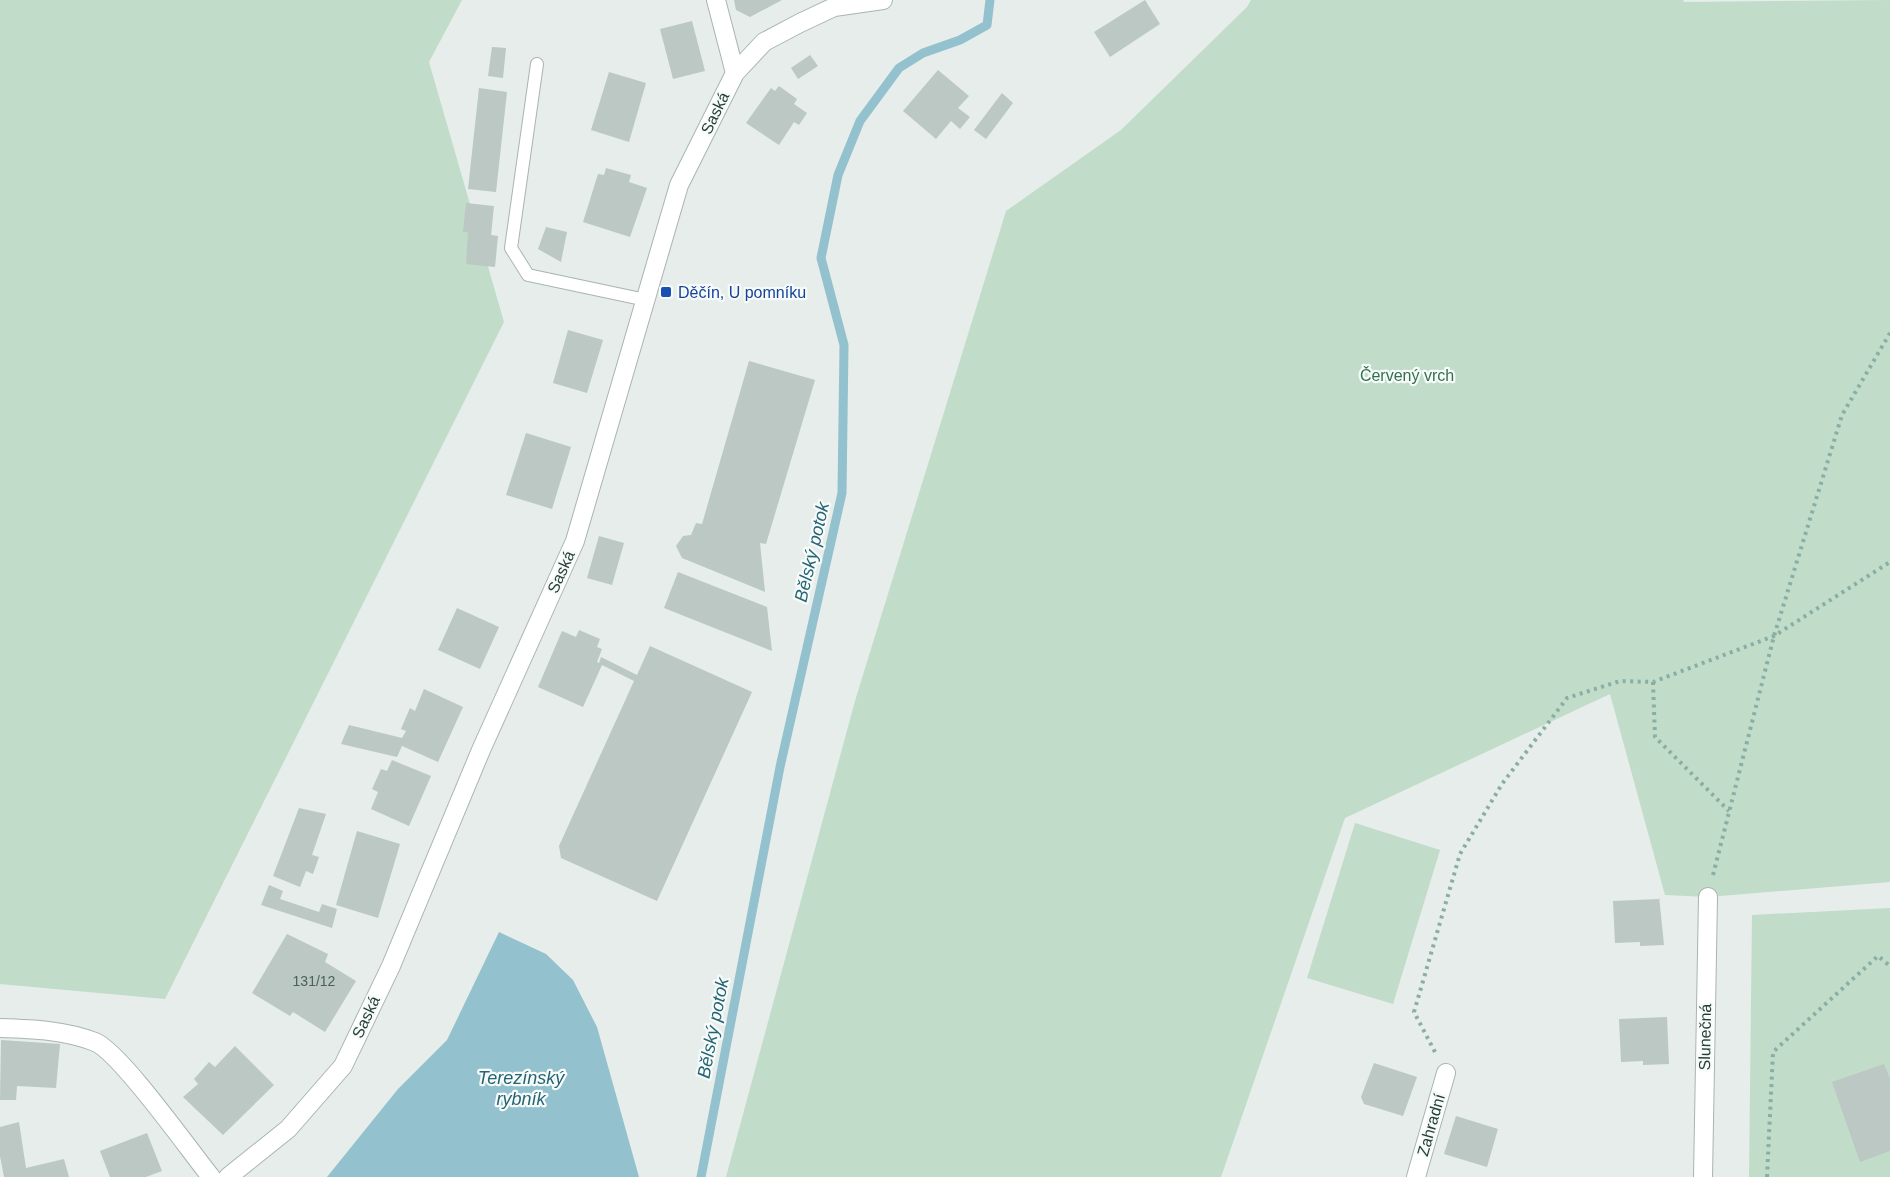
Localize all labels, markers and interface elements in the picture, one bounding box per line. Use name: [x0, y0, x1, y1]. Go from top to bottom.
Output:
street label: Saská: [698, 89, 732, 137]
place label: Děčín, U pomníku: [678, 284, 806, 301]
marker: Děčín, U pomníku: [659, 285, 673, 299]
park label: Červený vrch: [1360, 366, 1454, 384]
water label: Bělský potok: [791, 499, 833, 604]
street label: Saská: [544, 548, 578, 596]
house number: 131/12: [293, 973, 336, 989]
water label: Bělský potok: [693, 975, 733, 1080]
street label: Saská: [349, 993, 383, 1041]
street label: Slunečná: [1696, 1003, 1714, 1071]
water label: Terezínský rybník: [478, 1068, 565, 1109]
street label: Zahradní: [1414, 1091, 1448, 1158]

